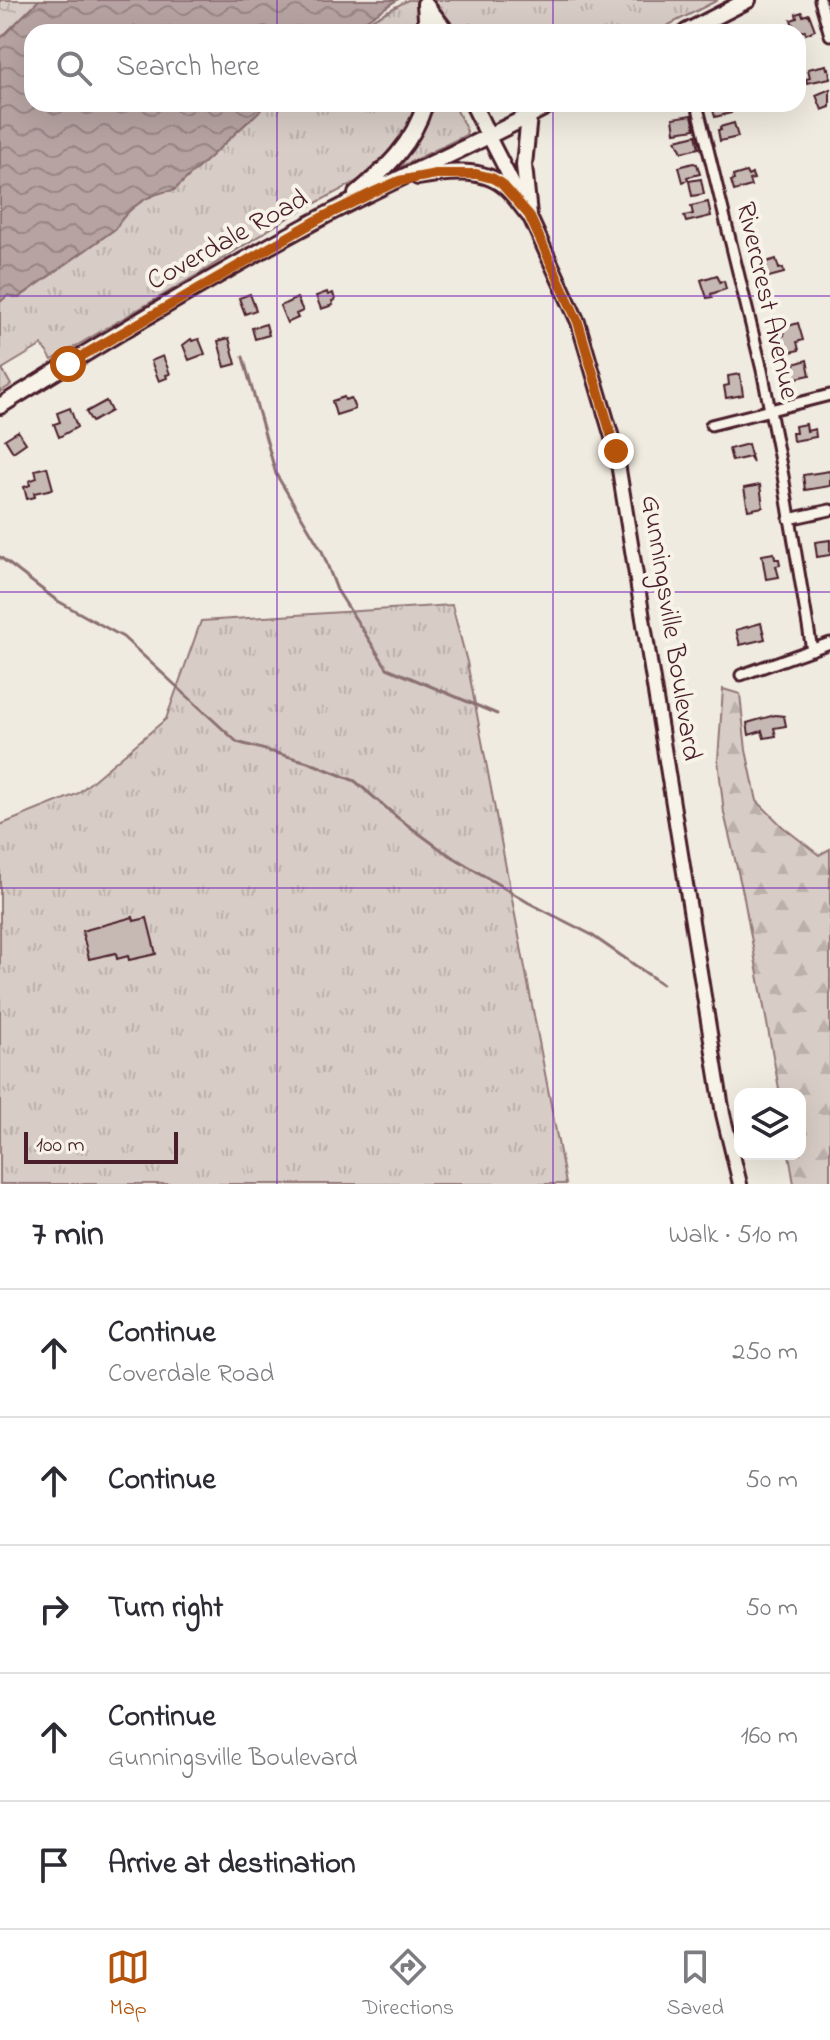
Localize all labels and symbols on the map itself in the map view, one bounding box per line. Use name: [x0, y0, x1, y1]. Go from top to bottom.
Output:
street label: Coverdale Road: [140, 180, 316, 302]
street label: Rivercrest Avenue: [723, 198, 809, 404]
route start: [50, 346, 86, 382]
route end: [598, 433, 634, 469]
street label: Gunningsville Boulevard: [629, 492, 711, 764]
scale bar: [24, 1128, 178, 1164]

